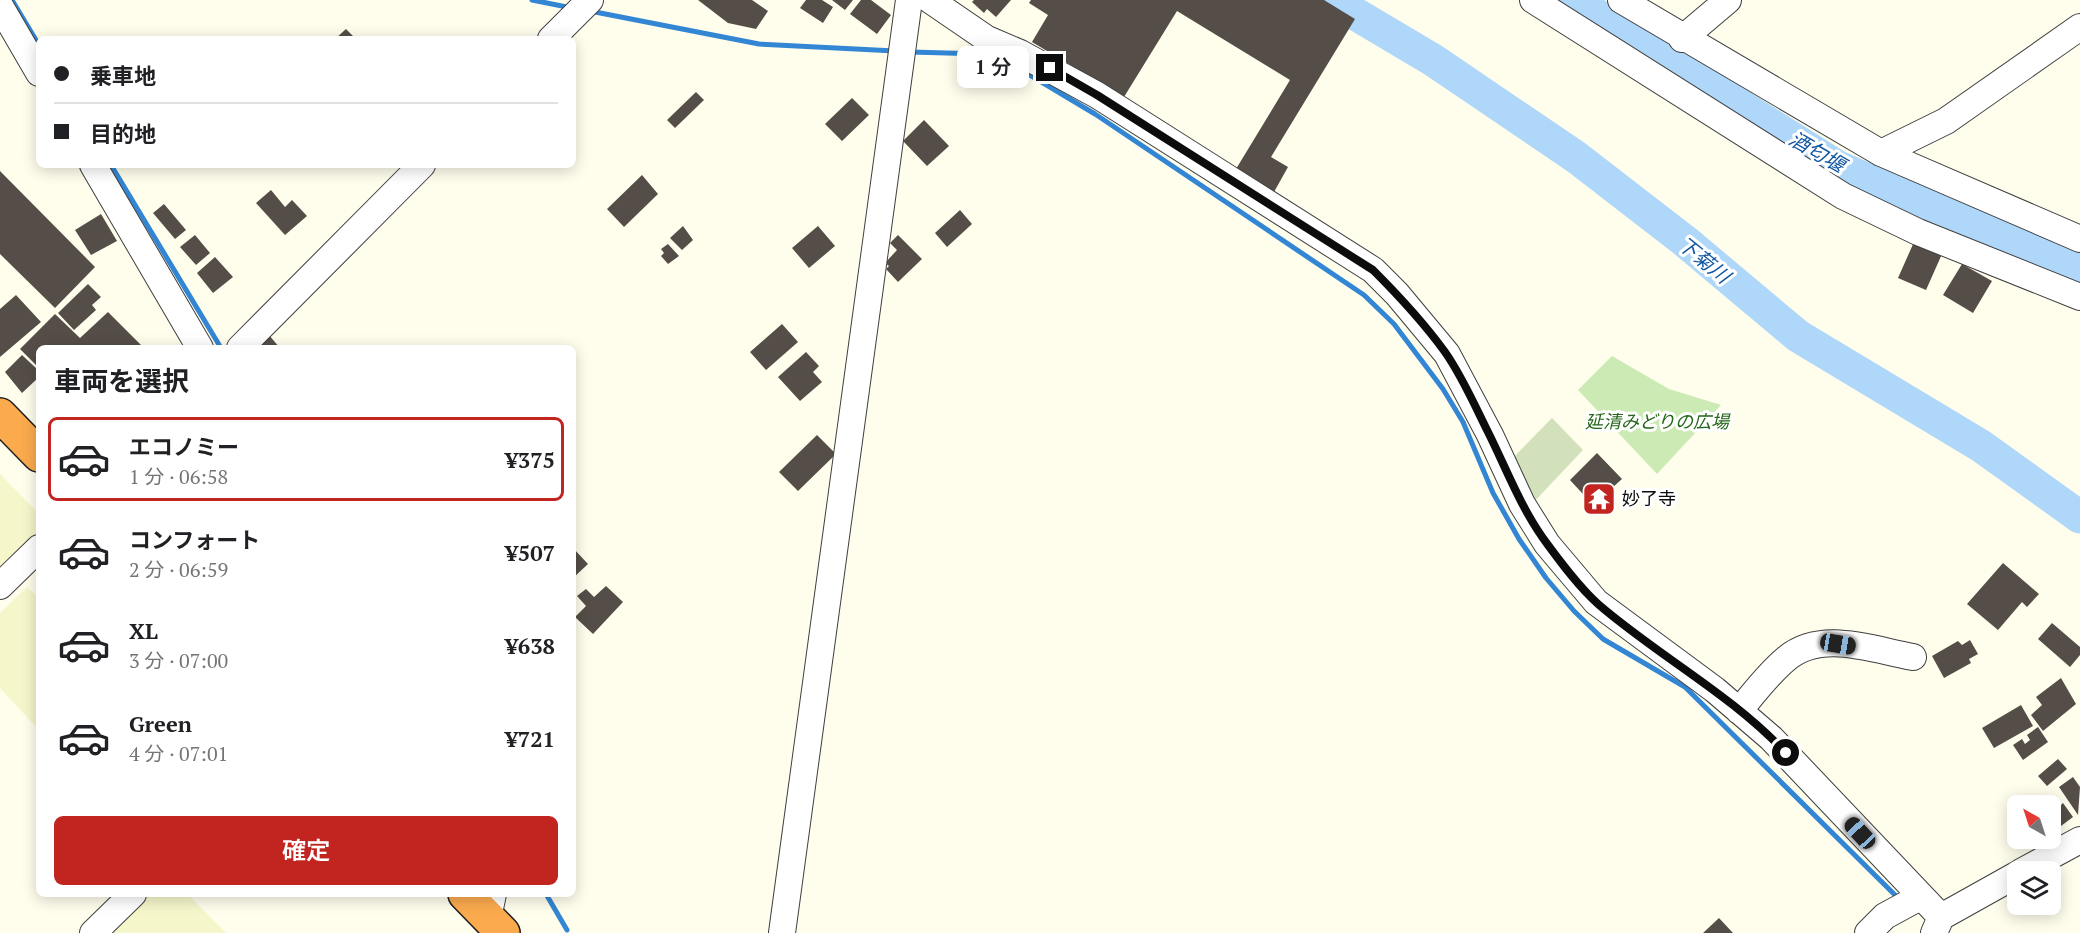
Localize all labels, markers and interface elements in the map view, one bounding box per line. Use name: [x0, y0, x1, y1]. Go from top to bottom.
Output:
callout: 1 分: [957, 47, 1029, 89]
text: 1 分: [975, 53, 1011, 80]
route end: [1036, 54, 1063, 81]
text: 乗車地: [90, 61, 156, 90]
text: 目的地: [90, 119, 156, 148]
water label: 酒匂堰: [1785, 125, 1853, 180]
water label: 下菊川: [1673, 230, 1738, 290]
text: 車両を選択: [54, 363, 189, 399]
park label: 延清みどりの広場: [1585, 409, 1731, 433]
icon: car: [57, 432, 111, 486]
text: エコノミー: [129, 432, 239, 461]
text: ¥375: [505, 445, 555, 474]
text: 1 分 · 06:58: [129, 463, 228, 490]
temple icon: 妙了寺: [1581, 481, 1617, 517]
place label: 妙了寺: [1622, 486, 1676, 510]
icon: car: [57, 525, 111, 579]
text: コンフォート: [129, 525, 260, 554]
text: ¥507: [505, 538, 555, 567]
text: 2 分 · 06:59: [129, 556, 228, 583]
text: XL: [129, 616, 158, 645]
icon: car: [57, 618, 111, 672]
text: ¥638: [505, 631, 555, 660]
car: [1819, 632, 1857, 656]
text: 3 分 · 07:00: [129, 647, 228, 674]
text: Green: [129, 709, 192, 738]
icon: car: [57, 711, 111, 765]
text: ¥721: [505, 724, 555, 753]
route start: [1772, 739, 1799, 766]
text: 4 分 · 07:01: [129, 740, 228, 767]
north arrow: [2007, 795, 2061, 849]
map controls: [2007, 795, 2061, 915]
car: [1841, 814, 1879, 852]
button: 確定: [54, 816, 558, 885]
button: layers: [2007, 861, 2061, 915]

